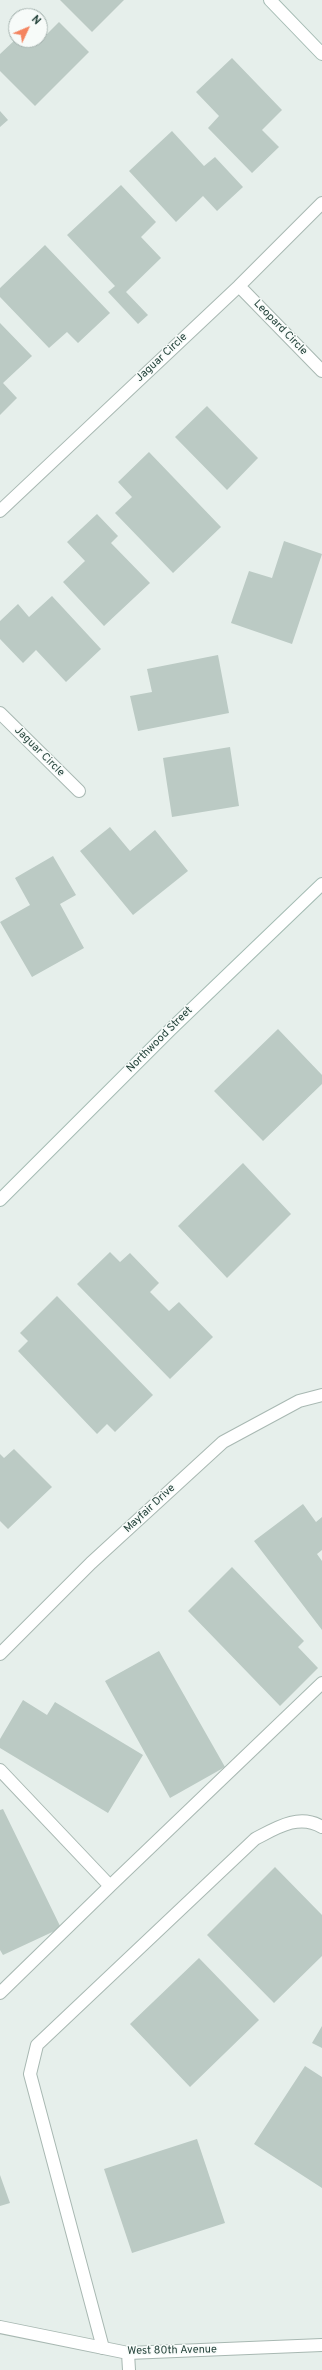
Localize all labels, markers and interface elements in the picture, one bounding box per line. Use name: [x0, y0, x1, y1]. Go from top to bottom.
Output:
north arrow: [8, 8, 48, 48]
text: N: [28, 13, 44, 28]
street label: Leopard Circle: [250, 298, 310, 358]
street label: Jaguar Circle: [134, 331, 190, 385]
street label: Jaguar Circle: [11, 724, 67, 780]
street label: Northwood Street: [124, 1004, 196, 1076]
street label: Mayfair Drive: [122, 1482, 178, 1536]
street label: West 80th Avenue: [127, 2344, 217, 2358]

